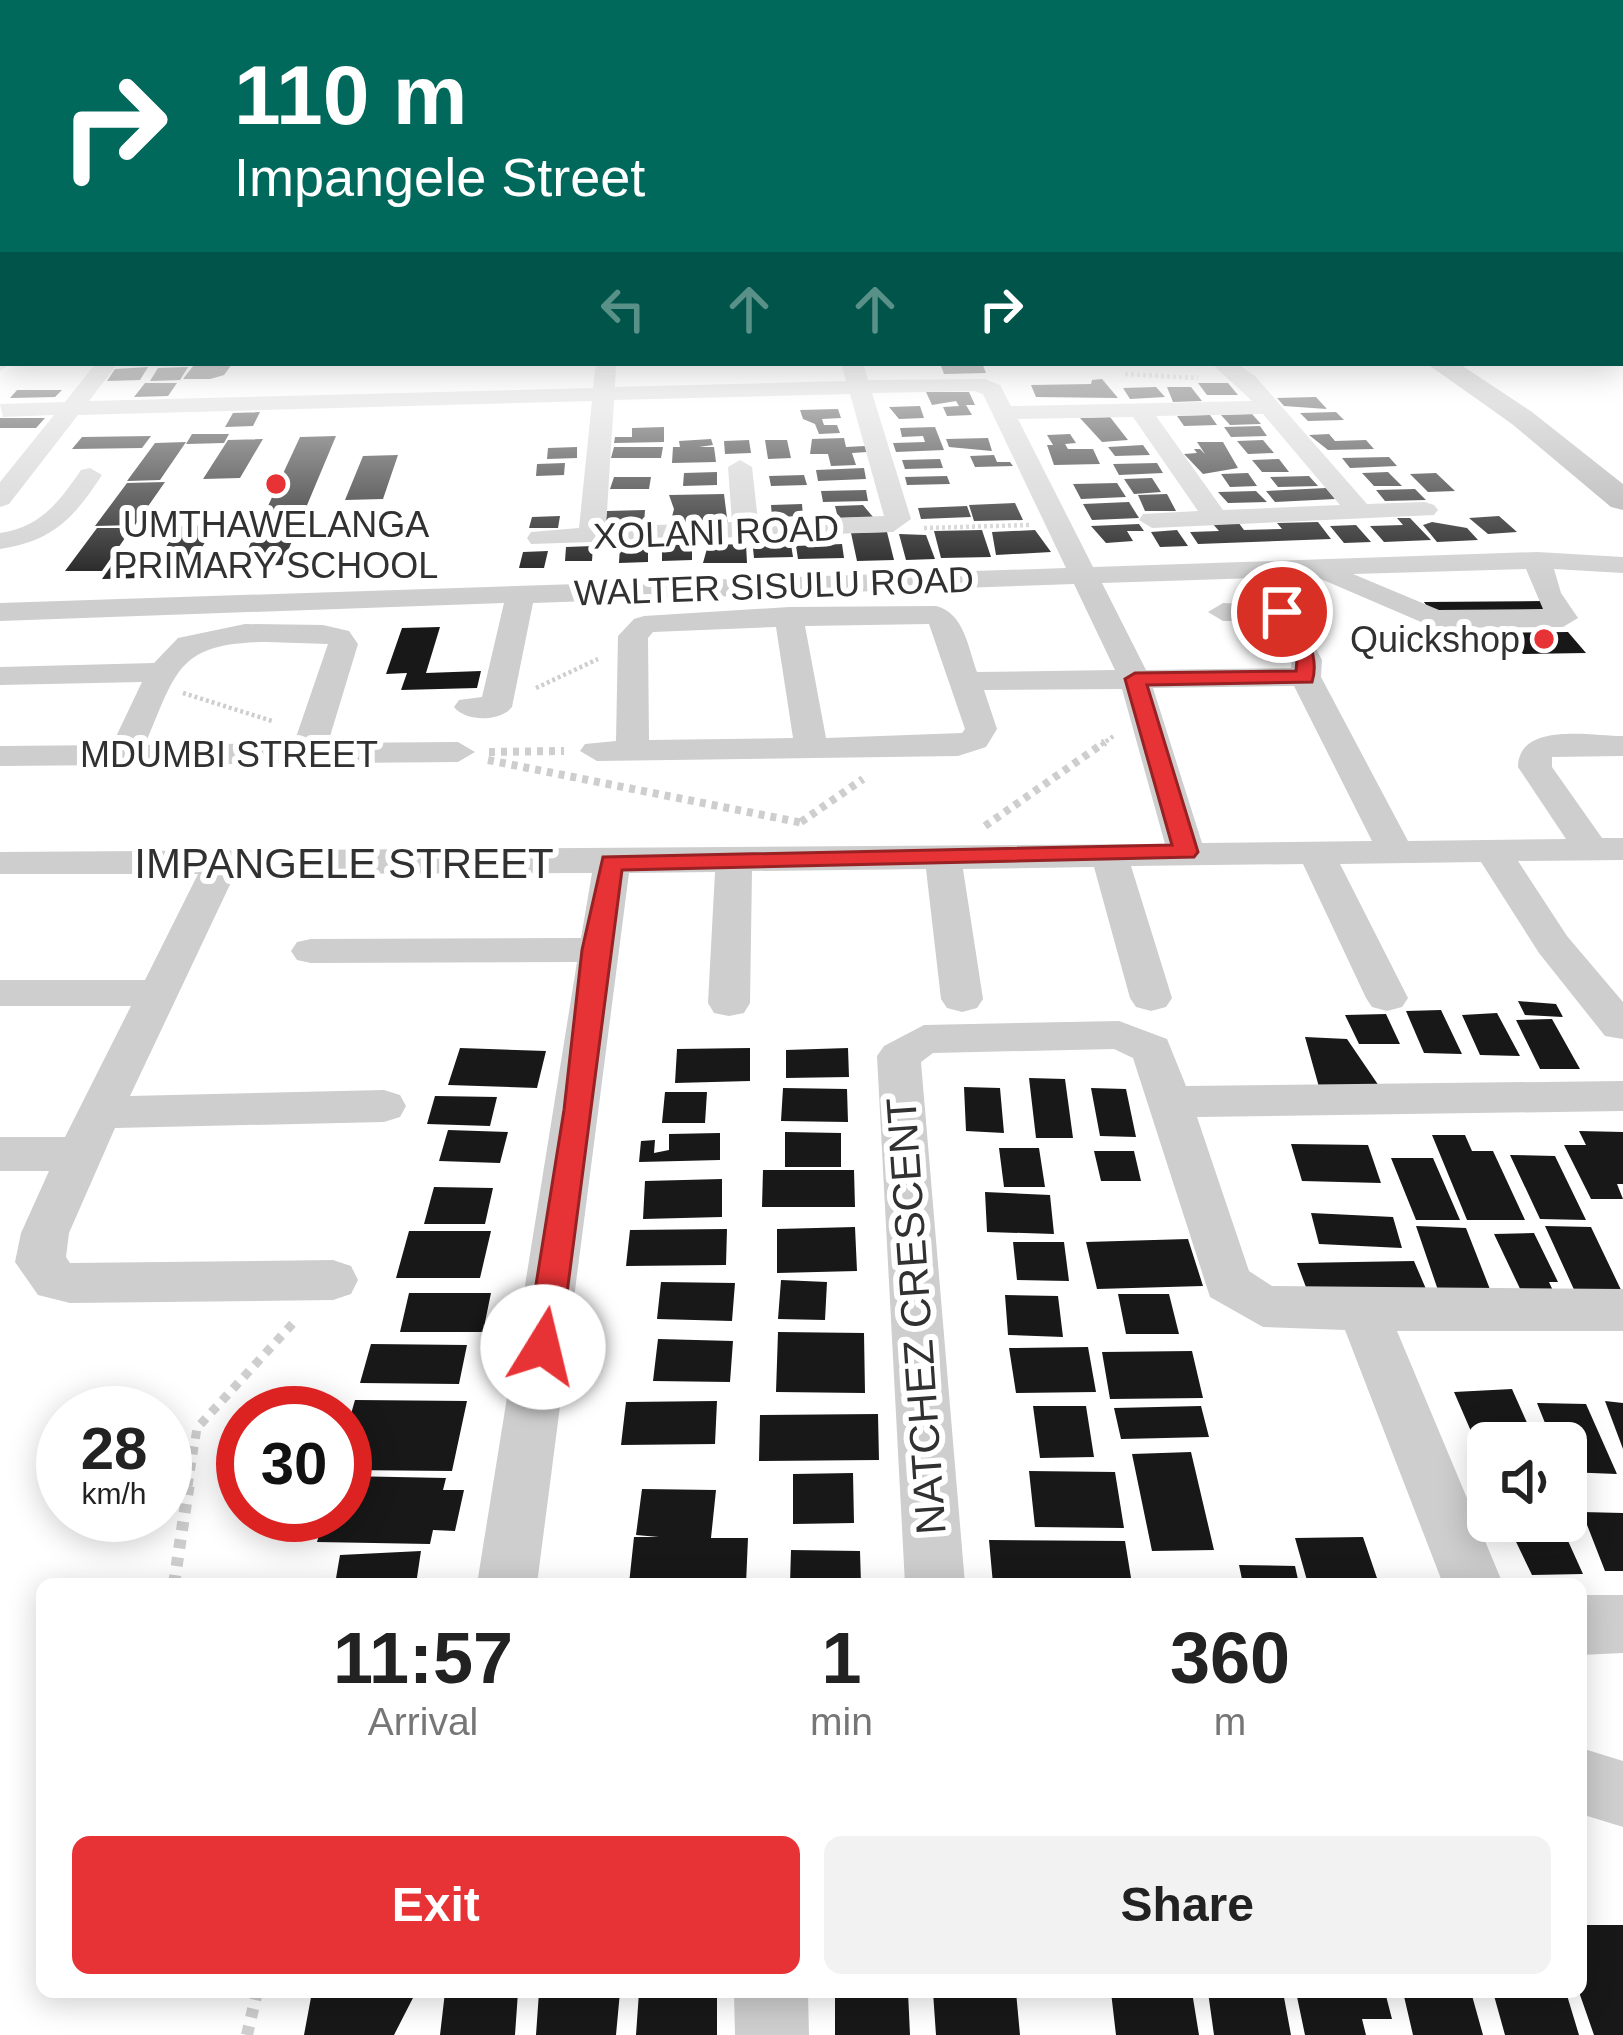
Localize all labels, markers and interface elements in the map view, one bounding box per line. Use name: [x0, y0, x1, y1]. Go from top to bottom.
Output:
icon: right: [36, 48, 192, 204]
text: 110 m: [234, 48, 468, 142]
text: Impangele Street: [234, 147, 645, 207]
icon: left: [590, 276, 656, 342]
icon: ahead: [716, 276, 782, 342]
icon: ahead: [842, 276, 908, 342]
icon: right: [968, 276, 1034, 342]
marker: UMTHAWELANGA PRIMARY SCHOOL: [263, 471, 289, 497]
place label: UMTHAWELANGA PRIMARY SCHOOL: [114, 504, 438, 586]
street label: XOLANI ROAD: [592, 507, 840, 557]
street label: WALTER SISULU ROAD: [573, 559, 975, 613]
pin: [1231, 561, 1333, 663]
icon: arrive: [1249, 579, 1315, 645]
place label: Quickshop: [1350, 619, 1520, 660]
marker: Quickshop: [1531, 626, 1557, 652]
street label: MDUMBI STREET: [80, 734, 378, 775]
street label: IMPANGELE STREET: [134, 840, 554, 887]
street label: NATCHEZ CRESCENT: [877, 1096, 955, 1536]
position arrow: [480, 1284, 606, 1410]
speed limit sign: 30: [216, 1386, 372, 1542]
text: 28: [81, 1415, 147, 1482]
map controls: [1467, 1422, 1587, 1542]
button: sound: [1467, 1422, 1587, 1542]
text: km/h: [81, 1477, 147, 1510]
text: 11:57: [333, 1618, 513, 1698]
text: 1: [821, 1618, 862, 1698]
text: 360: [1170, 1618, 1290, 1698]
text: Arrival: [368, 1700, 478, 1743]
text: min: [810, 1700, 873, 1743]
text: m: [1214, 1700, 1246, 1743]
button: Exit: [72, 1836, 800, 1974]
button: Share: [824, 1836, 1551, 1974]

